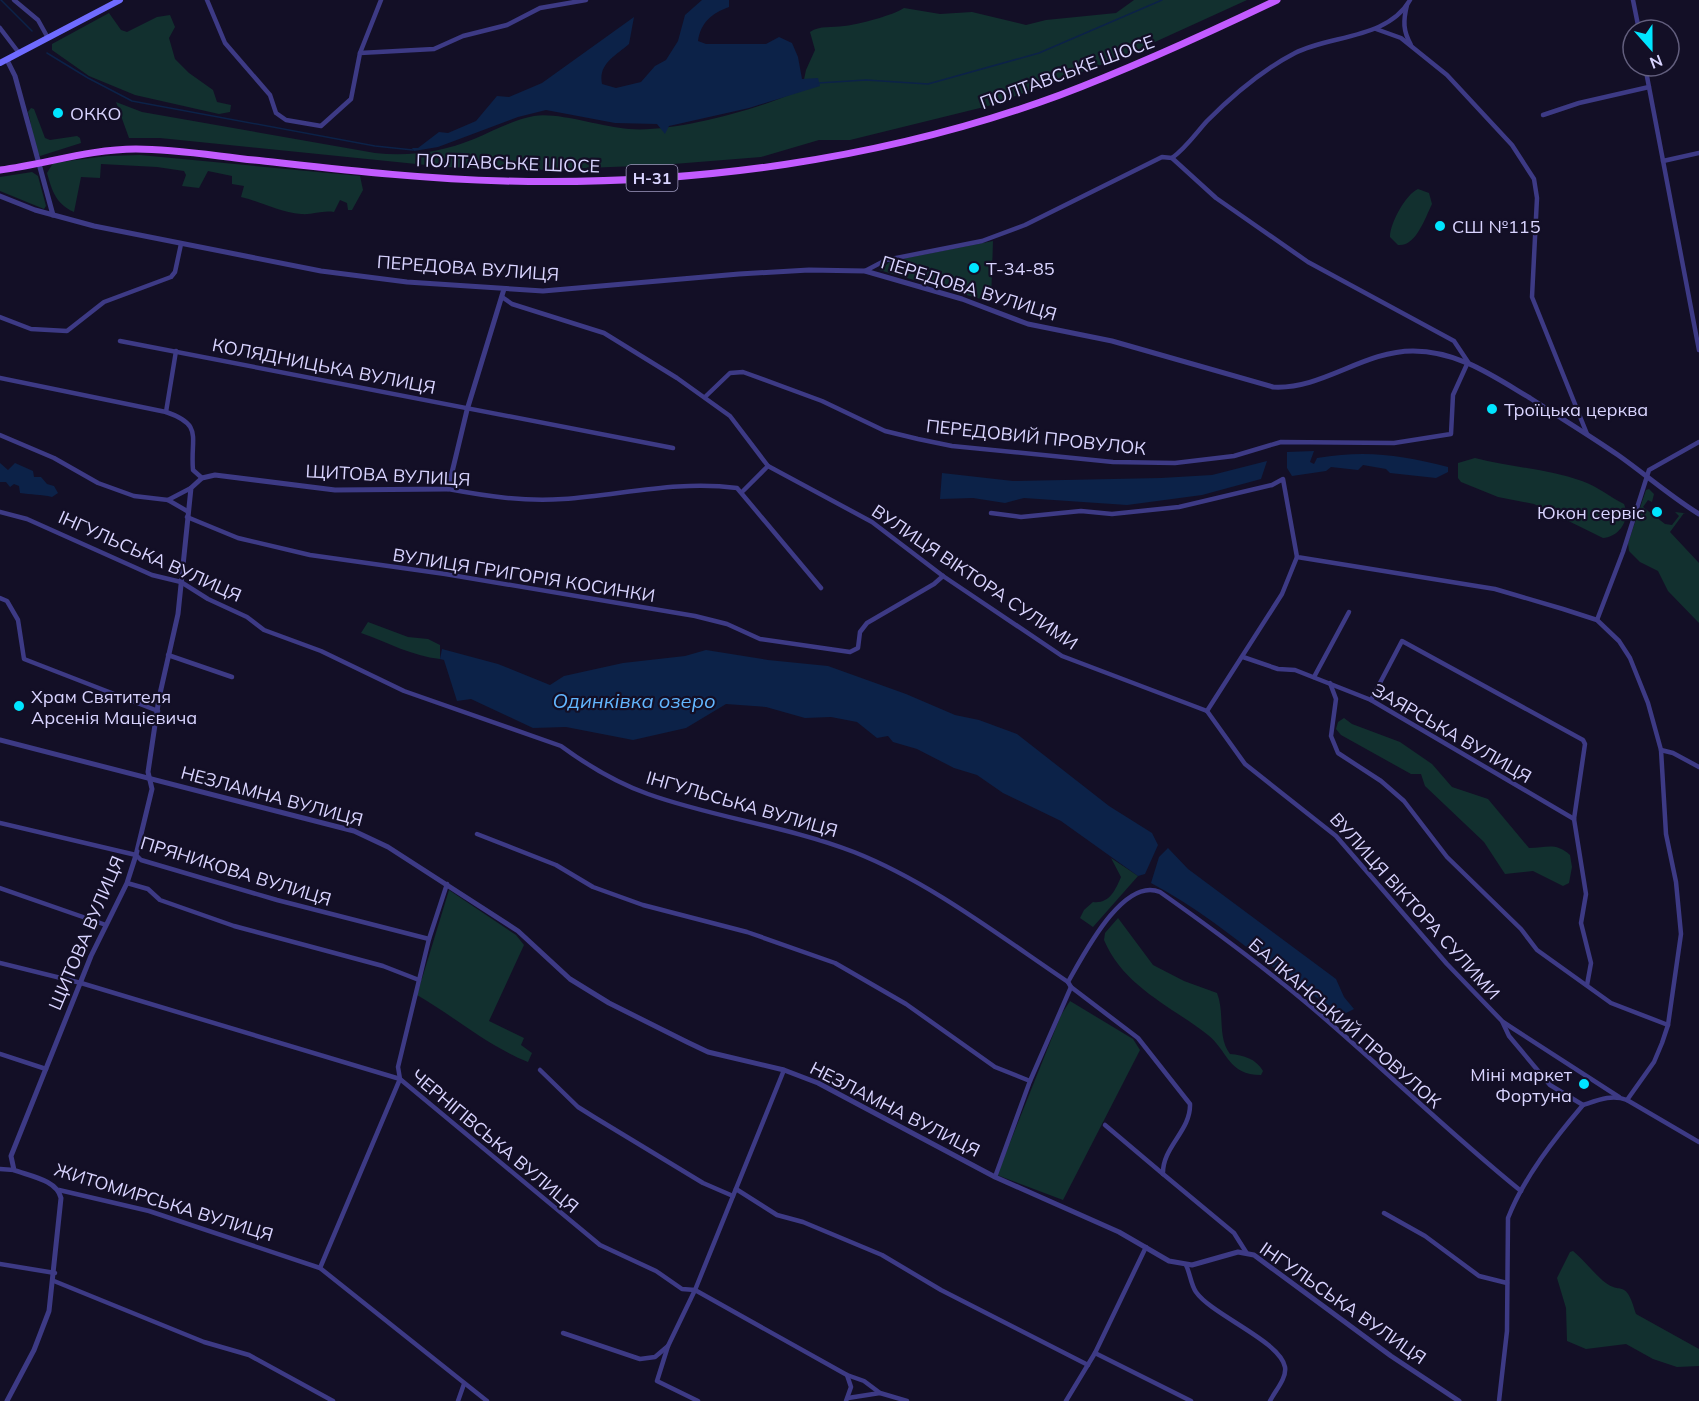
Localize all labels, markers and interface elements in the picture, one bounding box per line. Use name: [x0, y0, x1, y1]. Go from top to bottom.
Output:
north arrow: [1621, 18, 1681, 78]
street label: ПОЛТАВСЬКЕ ШОСЕ: [977, 30, 1157, 114]
text: N: [1647, 51, 1666, 74]
place label: ОККО: [70, 102, 121, 125]
marker: ОККО: [51, 106, 65, 120]
street label: ПОЛТАВСЬКЕ ШОСЕ: [416, 148, 600, 178]
road number: Н-31: [626, 165, 678, 191]
place label: СШ №115: [1452, 215, 1541, 238]
marker: СШ №115: [1433, 219, 1447, 233]
street label: ПЕРЕДОВА ВУЛИЦЯ: [376, 250, 560, 286]
street label: ПЕРЕДОВА ВУЛИЦЯ: [878, 250, 1060, 326]
place label: Т-34-85: [986, 257, 1055, 280]
marker: Т-34-85: [967, 261, 981, 275]
street label: КОЛЯДНИЦЬКА ВУЛИЦЯ: [210, 333, 438, 399]
place label: Троїцька церква: [1504, 398, 1648, 421]
marker: Троїцька церква: [1485, 402, 1499, 416]
street label: ПЕРЕДОВИЙ ПРОВУЛОК: [925, 414, 1147, 460]
street label: ЩИТОВА ВУЛИЦЯ: [305, 459, 471, 491]
street label: ВУЛИЦЯ ВІКТОРА СУЛИМИ: [868, 499, 1082, 655]
place label: Юкон сервіс: [1537, 501, 1645, 524]
street label: ІНГУЛЬСЬКА ВУЛИЦЯ: [55, 505, 245, 607]
marker: Юкон сервіс: [1650, 505, 1664, 519]
street label: ВУЛИЦЯ ГРИГОРІЯ КОСИНКИ: [391, 543, 657, 607]
street label: ЗАЯРСЬКА ВУЛИЦЯ: [1368, 678, 1536, 788]
place label: Храм Святителя Арсенія Мацієвича: [31, 685, 197, 729]
water label: Одинківка озеро: [553, 688, 716, 713]
marker: Храм Святителя Арсенія Мацієвича: [12, 699, 26, 713]
street label: НЕЗЛАМНА ВУЛИЦЯ: [178, 761, 366, 831]
street label: ІНГУЛЬСЬКА ВУЛИЦЯ: [644, 766, 840, 842]
street label: ВУЛИЦЯ ВІКТОРА СУЛИМИ: [1325, 808, 1505, 1004]
street label: ПРЯНИКОВА ВУЛИЦЯ: [138, 831, 334, 911]
street label: ЩИТОВА ВУЛИЦЯ: [43, 852, 129, 1014]
street label: БАЛКАНСЬКИЙ ПРОВУЛОК: [1244, 933, 1446, 1113]
street label: НЕЗЛАМНА ВУЛИЦЯ: [806, 1056, 984, 1162]
place label: Міні маркет Фортуна: [1470, 1063, 1573, 1107]
street label: ЧЕРНІГІВСЬКА ВУЛИЦЯ: [407, 1064, 583, 1218]
marker: Міні маркет Фортуна: [1577, 1077, 1591, 1091]
street label: ЖИТОМИРСЬКА ВУЛИЦЯ: [52, 1158, 276, 1246]
street label: ІНГУЛЬСЬКА ВУЛИЦЯ: [1255, 1237, 1431, 1369]

